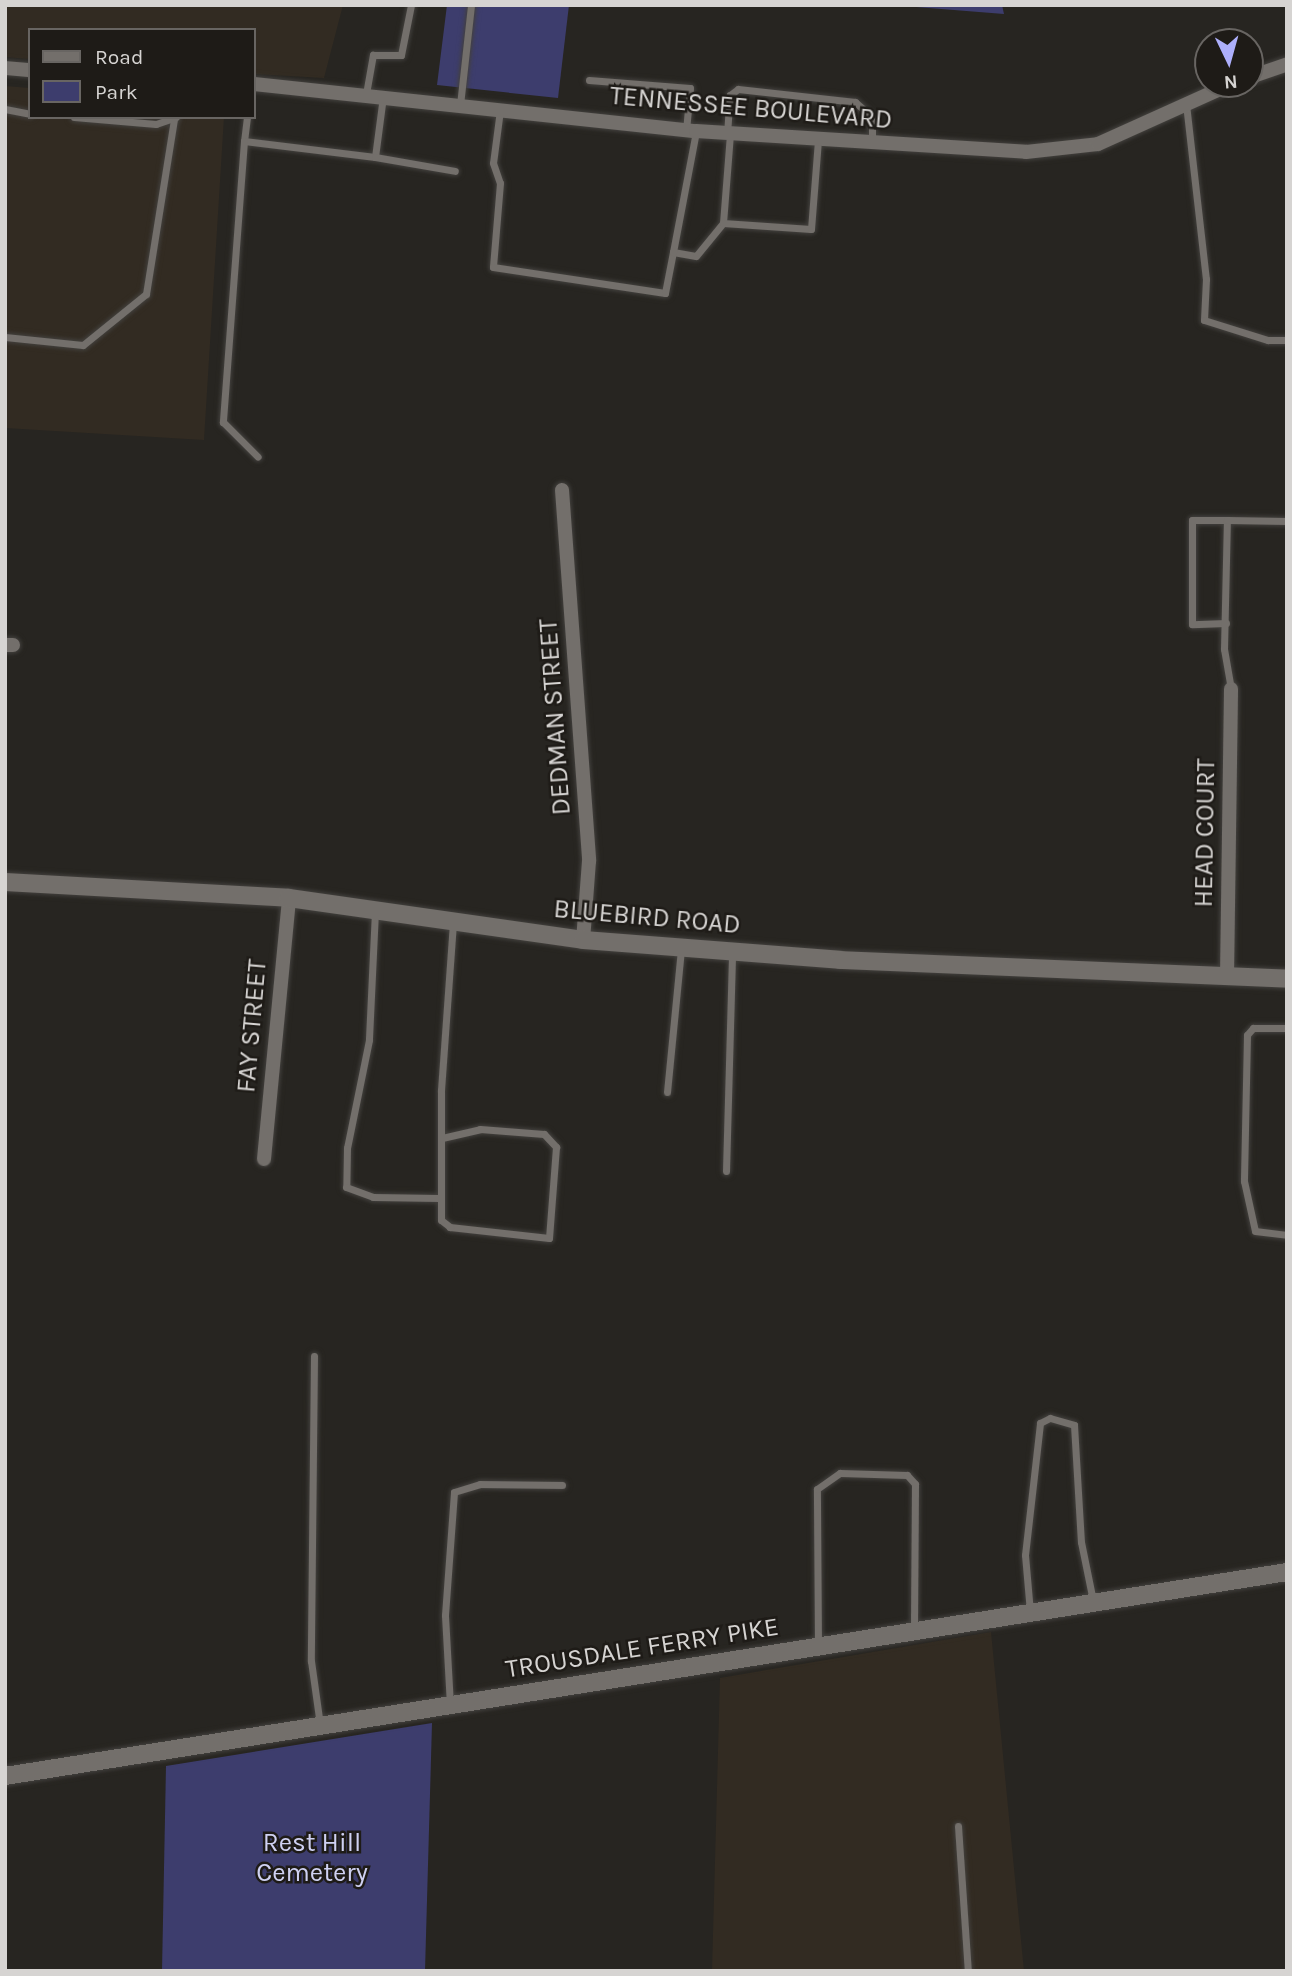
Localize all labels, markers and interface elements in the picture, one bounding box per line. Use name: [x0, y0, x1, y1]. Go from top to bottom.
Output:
legend: [28, 28, 256, 119]
north arrow: [1194, 28, 1264, 98]
text: Road: [95, 45, 143, 69]
text: N: [1223, 70, 1238, 93]
text: Park: [95, 80, 138, 104]
street label: TENNESSEE BOULEVARD: [609, 80, 893, 136]
street label: DEDMAN STREET: [533, 618, 577, 816]
street label: HEAD COURT: [1188, 758, 1222, 908]
street label: BLUEBIRD ROAD: [552, 893, 742, 941]
street label: FAY STREET: [231, 958, 273, 1094]
street label: TROUSDALE FERRY PIKE: [503, 1611, 781, 1685]
park label: Rest Hill Cemetery: [256, 1827, 368, 1888]

